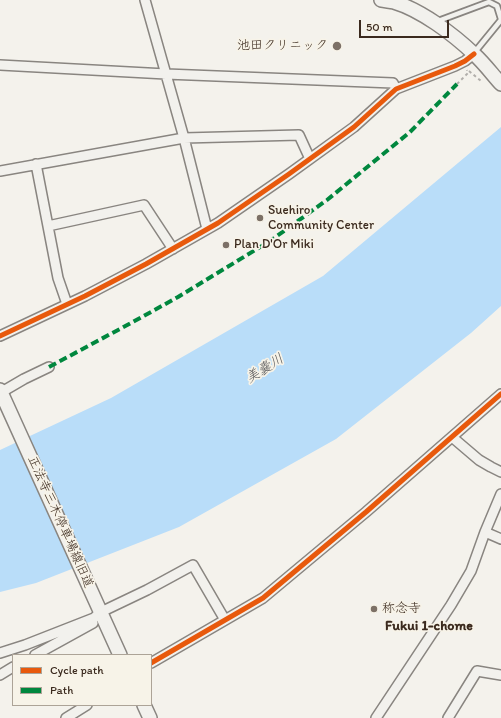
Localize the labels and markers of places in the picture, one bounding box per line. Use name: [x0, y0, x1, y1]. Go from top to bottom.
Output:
place label: 池田クリニック: [237, 38, 328, 54]
marker: 池田クリニック: [331, 40, 343, 52]
place label: Suehiro Community Center: [268, 203, 374, 234]
marker: Suehiro Community Center: [255, 213, 265, 223]
place label: Plan D'Or Miki: [234, 237, 314, 253]
marker: Plan D'Or Miki: [221, 240, 231, 250]
place label: 称念寺: [382, 601, 421, 617]
marker: 称念寺: [369, 604, 379, 614]

